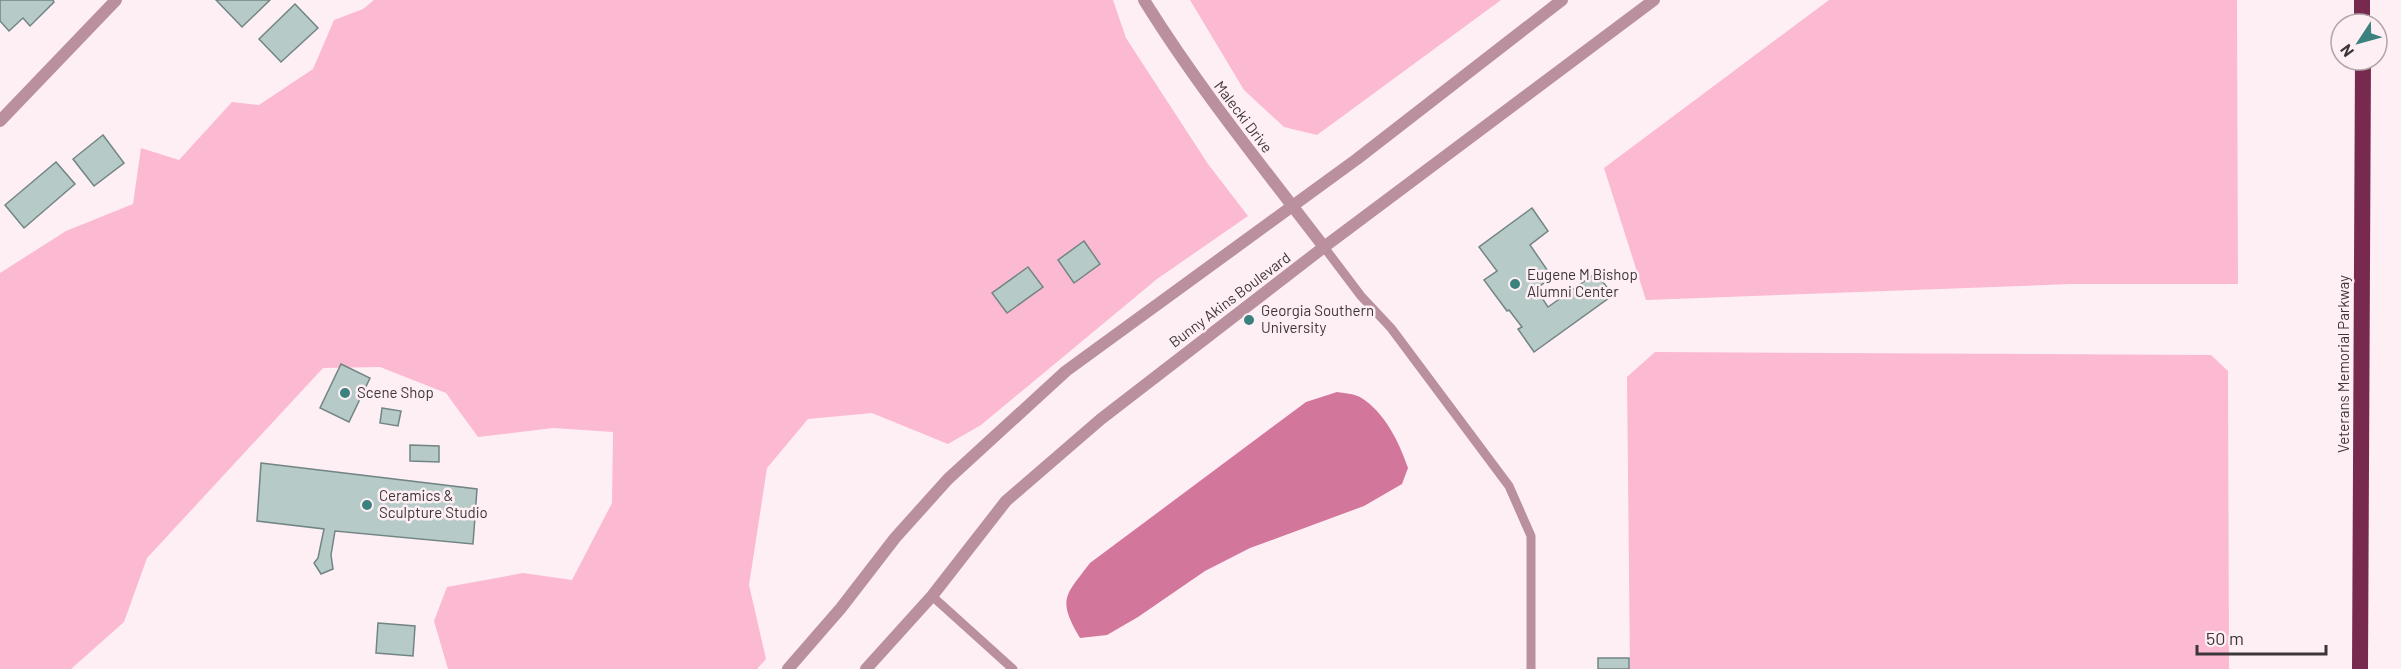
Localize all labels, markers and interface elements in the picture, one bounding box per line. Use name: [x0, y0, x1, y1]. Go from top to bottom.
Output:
north arrow: [2329, 12, 2389, 72]
text: N: [2336, 41, 2357, 61]
street label: Malecki Drive: [1211, 77, 1277, 156]
street label: Bunny Akins Boulevard: [1165, 248, 1294, 351]
place label: Eugene M Bishop Alumni Center: [1527, 265, 1638, 300]
street label: Veterans Memorial Parkway: [2334, 275, 2352, 453]
marker: Eugene M Bishop Alumni Center: [1508, 277, 1522, 291]
place label: Georgia Southern University: [1261, 301, 1374, 336]
marker: Georgia Southern University: [1242, 313, 1256, 327]
place label: Scene Shop: [357, 383, 434, 401]
marker: Scene Shop: [338, 386, 352, 400]
place label: Ceramics & Sculpture Studio: [379, 486, 488, 521]
marker: Ceramics & Sculpture Studio: [360, 498, 374, 512]
scale bar: [2197, 618, 2326, 656]
text: 50 m: [2206, 627, 2244, 649]

